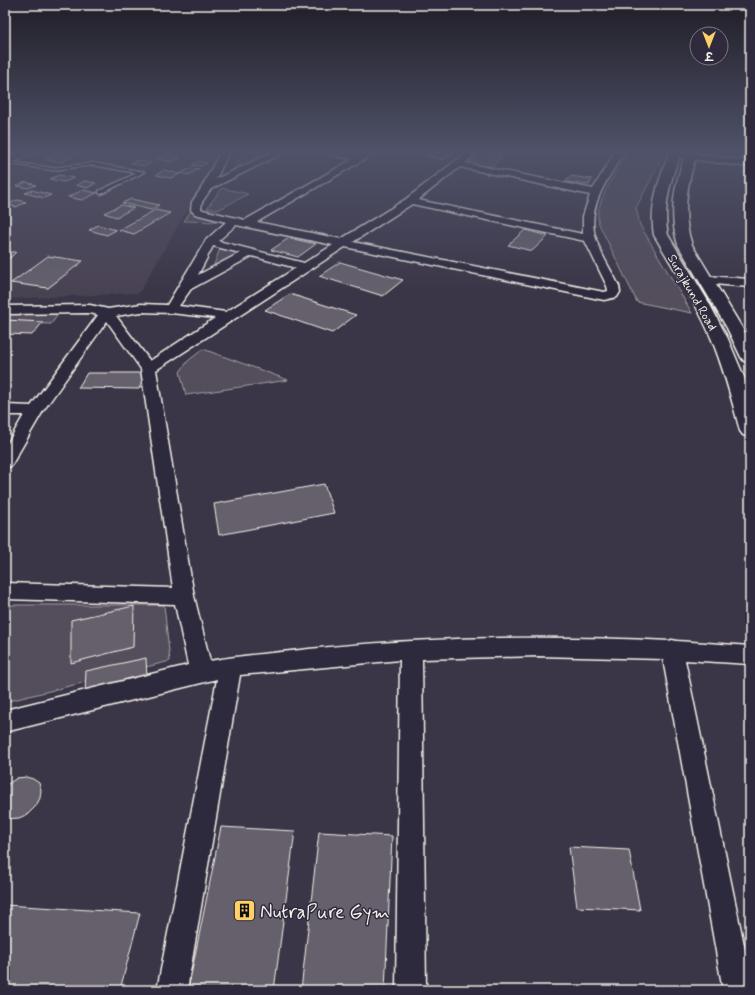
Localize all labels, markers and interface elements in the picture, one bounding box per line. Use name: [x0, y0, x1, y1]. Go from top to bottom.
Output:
north arrow: [689, 26, 729, 66]
text: उ: [704, 48, 714, 62]
street label: Surajkund Road: [663, 251, 721, 334]
building icon: NutraPure Gym: [231, 898, 257, 924]
place label: NutraPure Gym: [260, 900, 390, 926]

